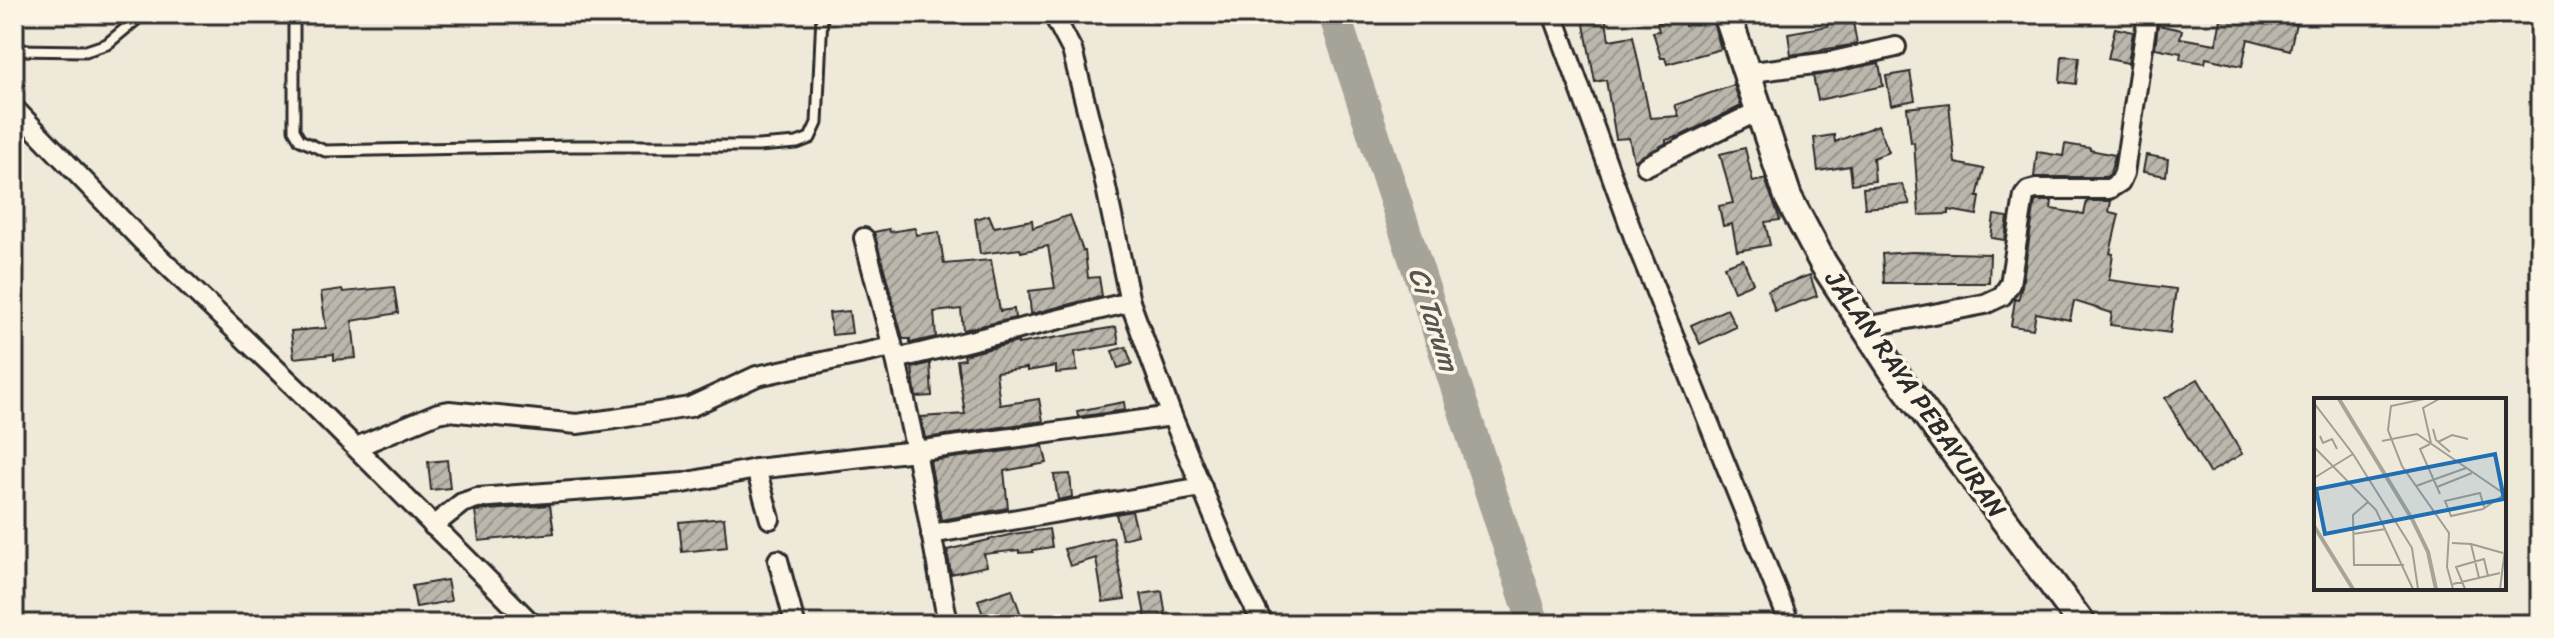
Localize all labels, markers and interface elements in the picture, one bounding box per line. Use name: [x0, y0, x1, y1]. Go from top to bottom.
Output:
street label: JALAN RAYA PEBAYURAN: [1812, 259, 2019, 528]
water label: Ci Tarum: [1394, 261, 1475, 380]
inset map: [2314, 398, 2506, 590]

